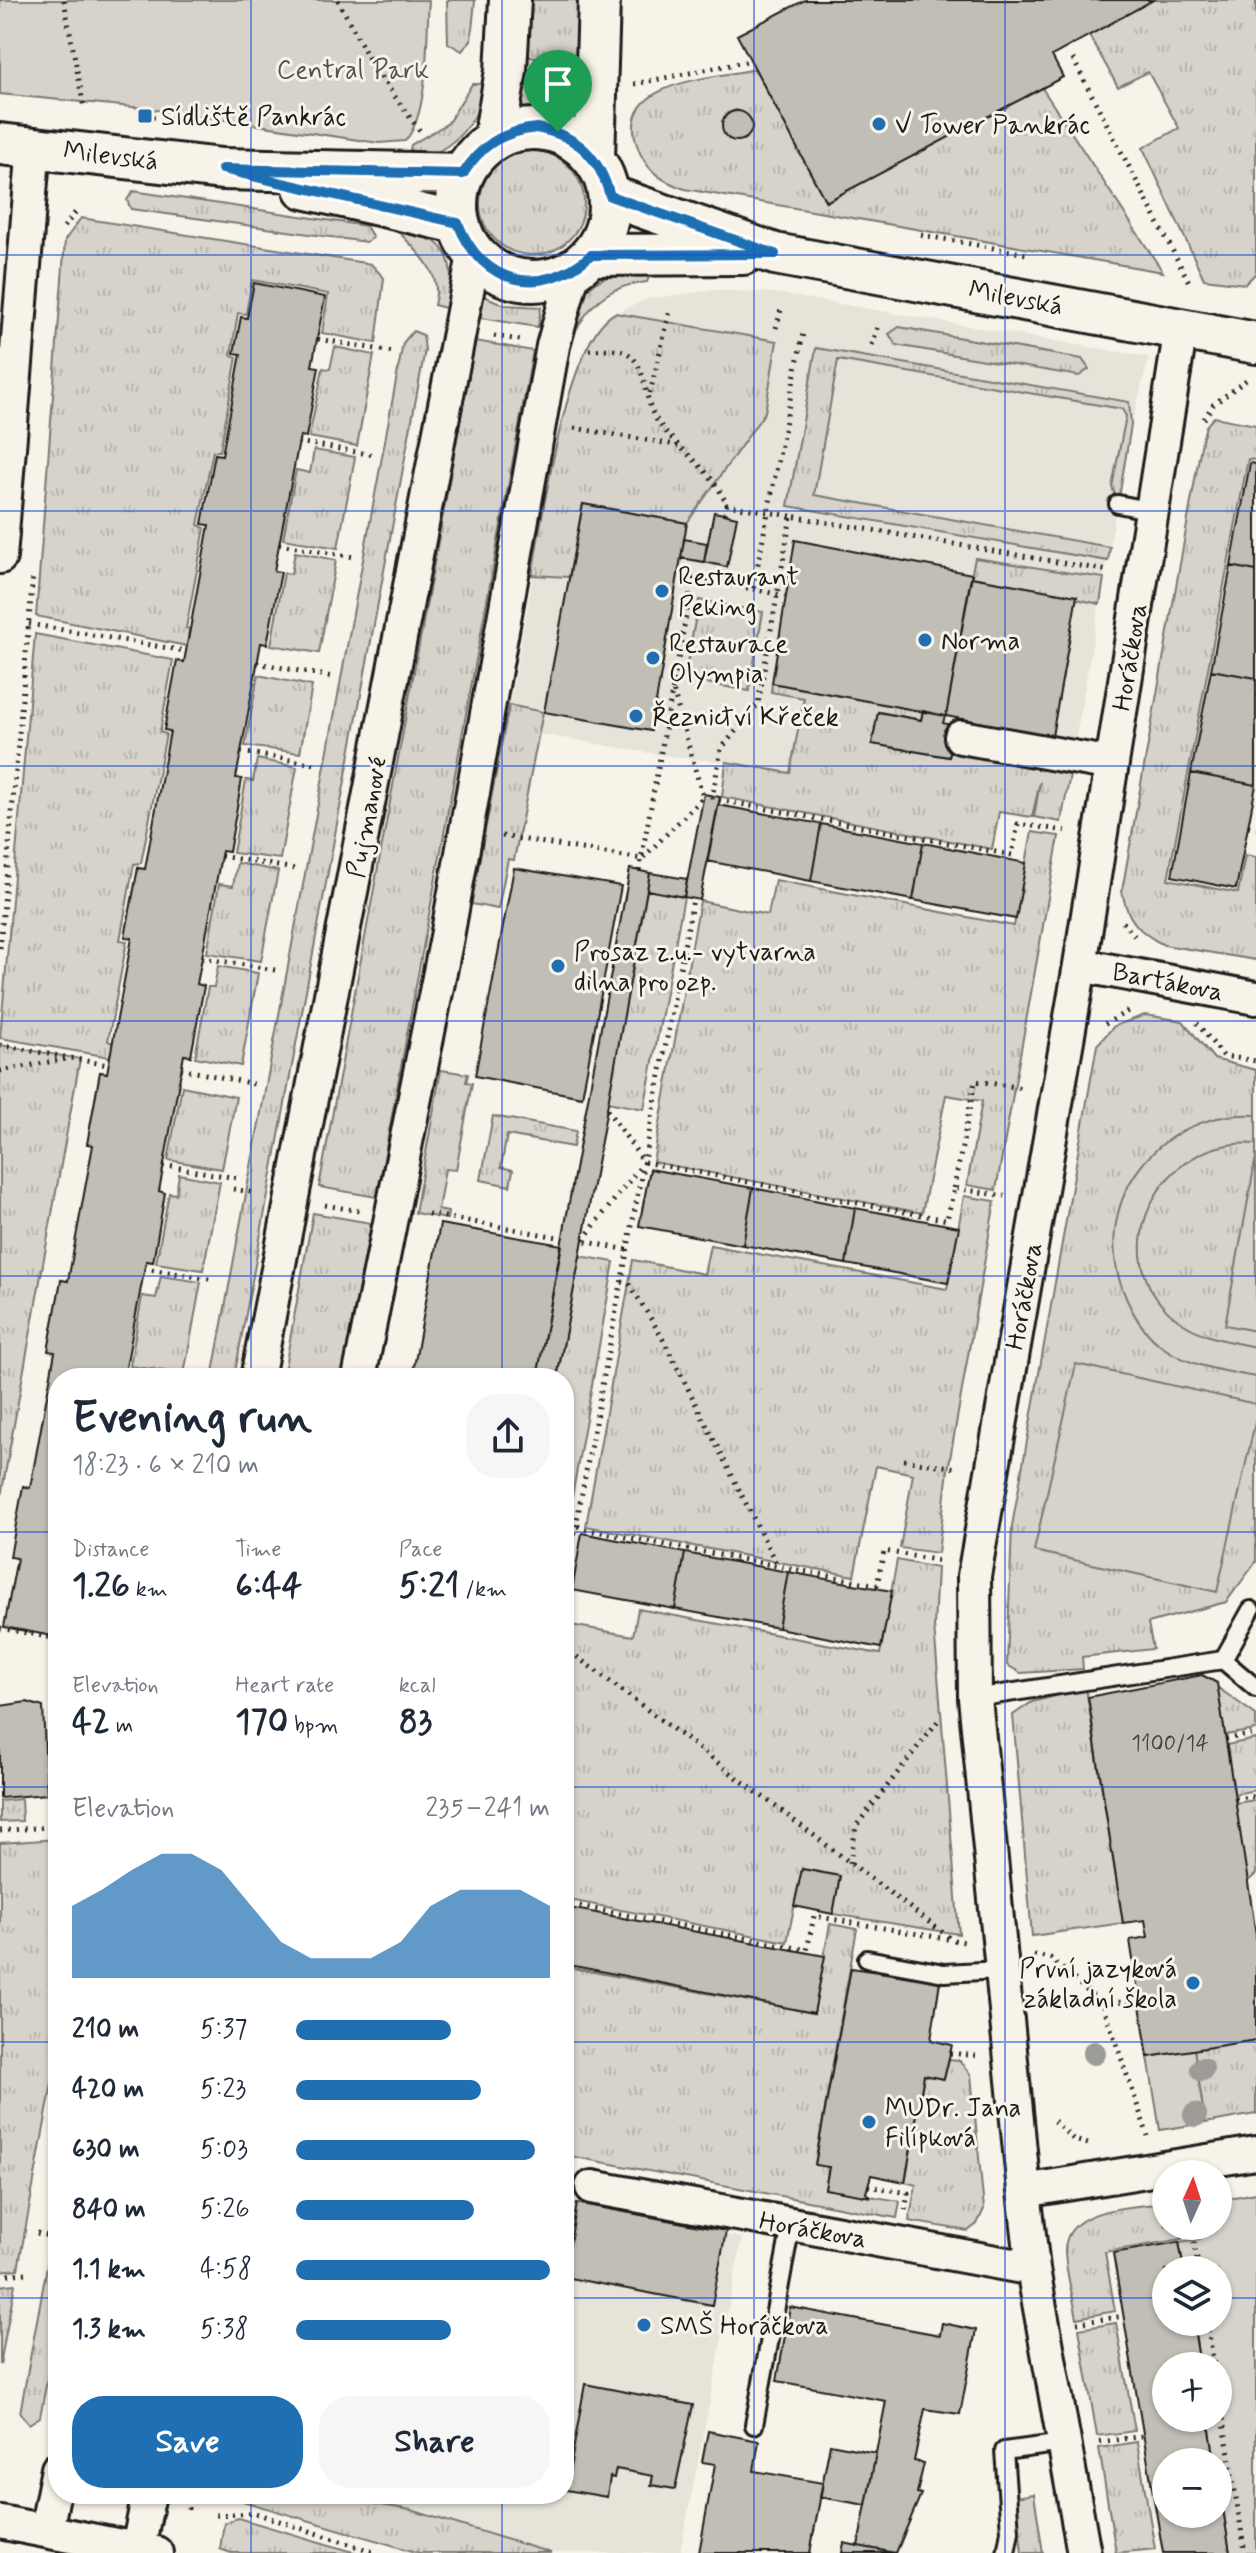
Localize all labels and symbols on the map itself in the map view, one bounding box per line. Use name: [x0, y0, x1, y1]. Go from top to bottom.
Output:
pin: [524, 50, 592, 132]
park label: Central Park: [277, 54, 430, 88]
place label: Sídliště Pankrác: [161, 101, 346, 135]
marker: Sídliště Pankrác: [136, 107, 154, 125]
place label: V Tower Pankrác: [895, 109, 1090, 143]
marker: V Tower Pankrác: [870, 115, 888, 133]
street label: Milevská: [61, 134, 160, 180]
street label: Milevská: [965, 273, 1066, 325]
place label: Restaurant Peking: [678, 561, 799, 625]
marker: Restaurant Peking: [653, 582, 671, 600]
street label: Horáčkova: [1106, 601, 1156, 714]
place label: Norma: [941, 625, 1020, 659]
place label: Restaurace Olympia: [669, 628, 788, 692]
marker: Norma: [916, 631, 934, 649]
marker: Restaurace Olympia: [644, 649, 662, 667]
place label: Řeznictví Křeček: [652, 700, 839, 735]
marker: Řeznictví Křeček: [627, 707, 645, 725]
street label: Pujmanové: [340, 754, 396, 881]
place label: Prosaz z.u.- vytvarna dilna pro ozp.: [574, 936, 816, 1000]
street label: Bartákova: [1109, 956, 1226, 1010]
marker: Prosaz z.u.- vytvarna dilna pro ozp.: [549, 957, 567, 975]
street label: Horáčkova: [999, 1240, 1051, 1353]
house number: 1100/14: [1131, 1730, 1209, 1758]
place label: První jazyková základní škola: [1019, 1953, 1177, 2017]
marker: První jazyková základní škola: [1184, 1974, 1202, 1992]
place label: MUDr. Jana Filípková: [885, 2092, 1021, 2156]
marker: MUDr. Jana Filípková: [860, 2113, 878, 2131]
north arrow: [1152, 2160, 1232, 2240]
street label: Horáčkova: [756, 2205, 869, 2257]
place label: SMŠ Horáčkova: [660, 2310, 829, 2344]
marker: SMŠ Horáčkova: [635, 2316, 653, 2334]

